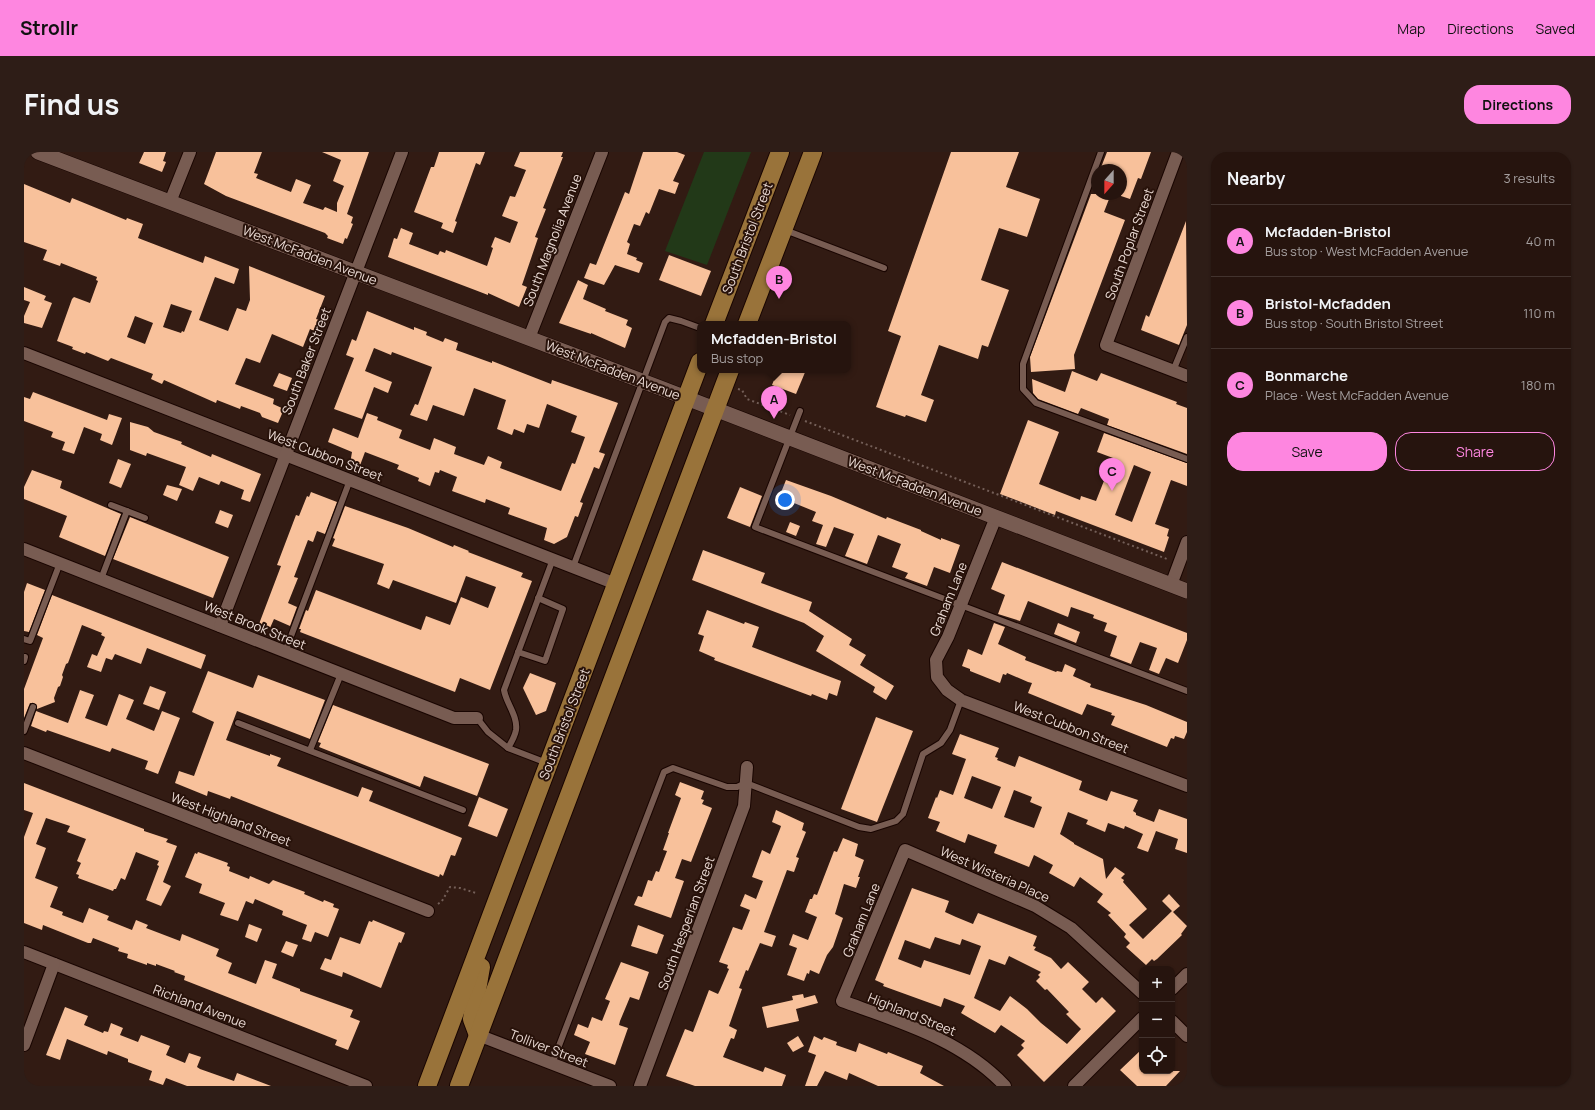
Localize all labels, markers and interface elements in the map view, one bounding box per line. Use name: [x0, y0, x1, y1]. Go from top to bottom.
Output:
text: Strollr: [20, 15, 78, 41]
text: Map: [1397, 19, 1425, 38]
text: Directions: [1447, 19, 1514, 38]
text: Saved: [1536, 19, 1575, 38]
text: Find us: [24, 85, 119, 123]
button: Directions: [1464, 85, 1571, 124]
north arrow: [1091, 164, 1127, 200]
text: Nearby: [1227, 167, 1285, 190]
text: 3 results: [1503, 169, 1555, 187]
street label: South Magnolia Avenue: [518, 171, 586, 309]
street label: South Bristol Street: [717, 180, 777, 296]
street label: South Poplar Street: [1100, 186, 1158, 302]
street label: West McFadden Avenue: [240, 221, 380, 289]
text: Mcfadden-Bristol: [1265, 221, 1391, 242]
text: A: [1236, 232, 1244, 250]
text: 40 m: [1526, 232, 1555, 250]
text: Bus stop · West McFadden Avenue: [1265, 242, 1468, 260]
pin: B: [766, 266, 792, 299]
text: Bristol-Mcfadden: [1265, 293, 1391, 314]
text: B: [1236, 304, 1244, 322]
text: 110 m: [1523, 304, 1555, 322]
street label: South Baker Street: [277, 305, 335, 417]
text: Bus stop · South Bristol Street: [1265, 314, 1443, 332]
popup: [697, 321, 851, 373]
text: Mcfadden-Bristol: [711, 328, 837, 349]
street label: West McFadden Avenue: [543, 336, 683, 404]
text: Bus stop: [711, 349, 763, 367]
text: Bonmarche: [1265, 365, 1348, 386]
text: C: [1235, 376, 1245, 394]
text: 180 m: [1521, 376, 1555, 394]
pin: A: [761, 386, 787, 419]
text: Place · West McFadden Avenue: [1265, 386, 1449, 404]
street label: West Cubbon Street: [265, 425, 385, 485]
button: Save: [1227, 432, 1387, 471]
button: Share: [1395, 432, 1555, 471]
street label: West McFadden Avenue: [845, 452, 985, 520]
pin: C: [1099, 458, 1125, 491]
your location: [775, 490, 795, 510]
street label: Graham Lane: [925, 559, 971, 639]
street label: West Brook Street: [201, 596, 309, 654]
street label: South Bristol Street: [534, 666, 594, 782]
street label: West Cubbon Street: [1011, 697, 1131, 757]
street label: West Highland Street: [168, 788, 294, 850]
street label: West Wisteria Place: [937, 842, 1053, 906]
street label: South Hesperian Street: [653, 854, 719, 992]
street label: Graham Lane: [838, 880, 884, 960]
map controls: [1139, 966, 1175, 1074]
button: +: [1139, 966, 1175, 1002]
street label: Richland Avenue: [151, 980, 250, 1032]
street label: Highland Street: [865, 988, 959, 1040]
button: −: [1139, 1002, 1175, 1038]
street label: Tolliver Street: [507, 1025, 591, 1071]
button: locate: [1139, 1038, 1175, 1074]

